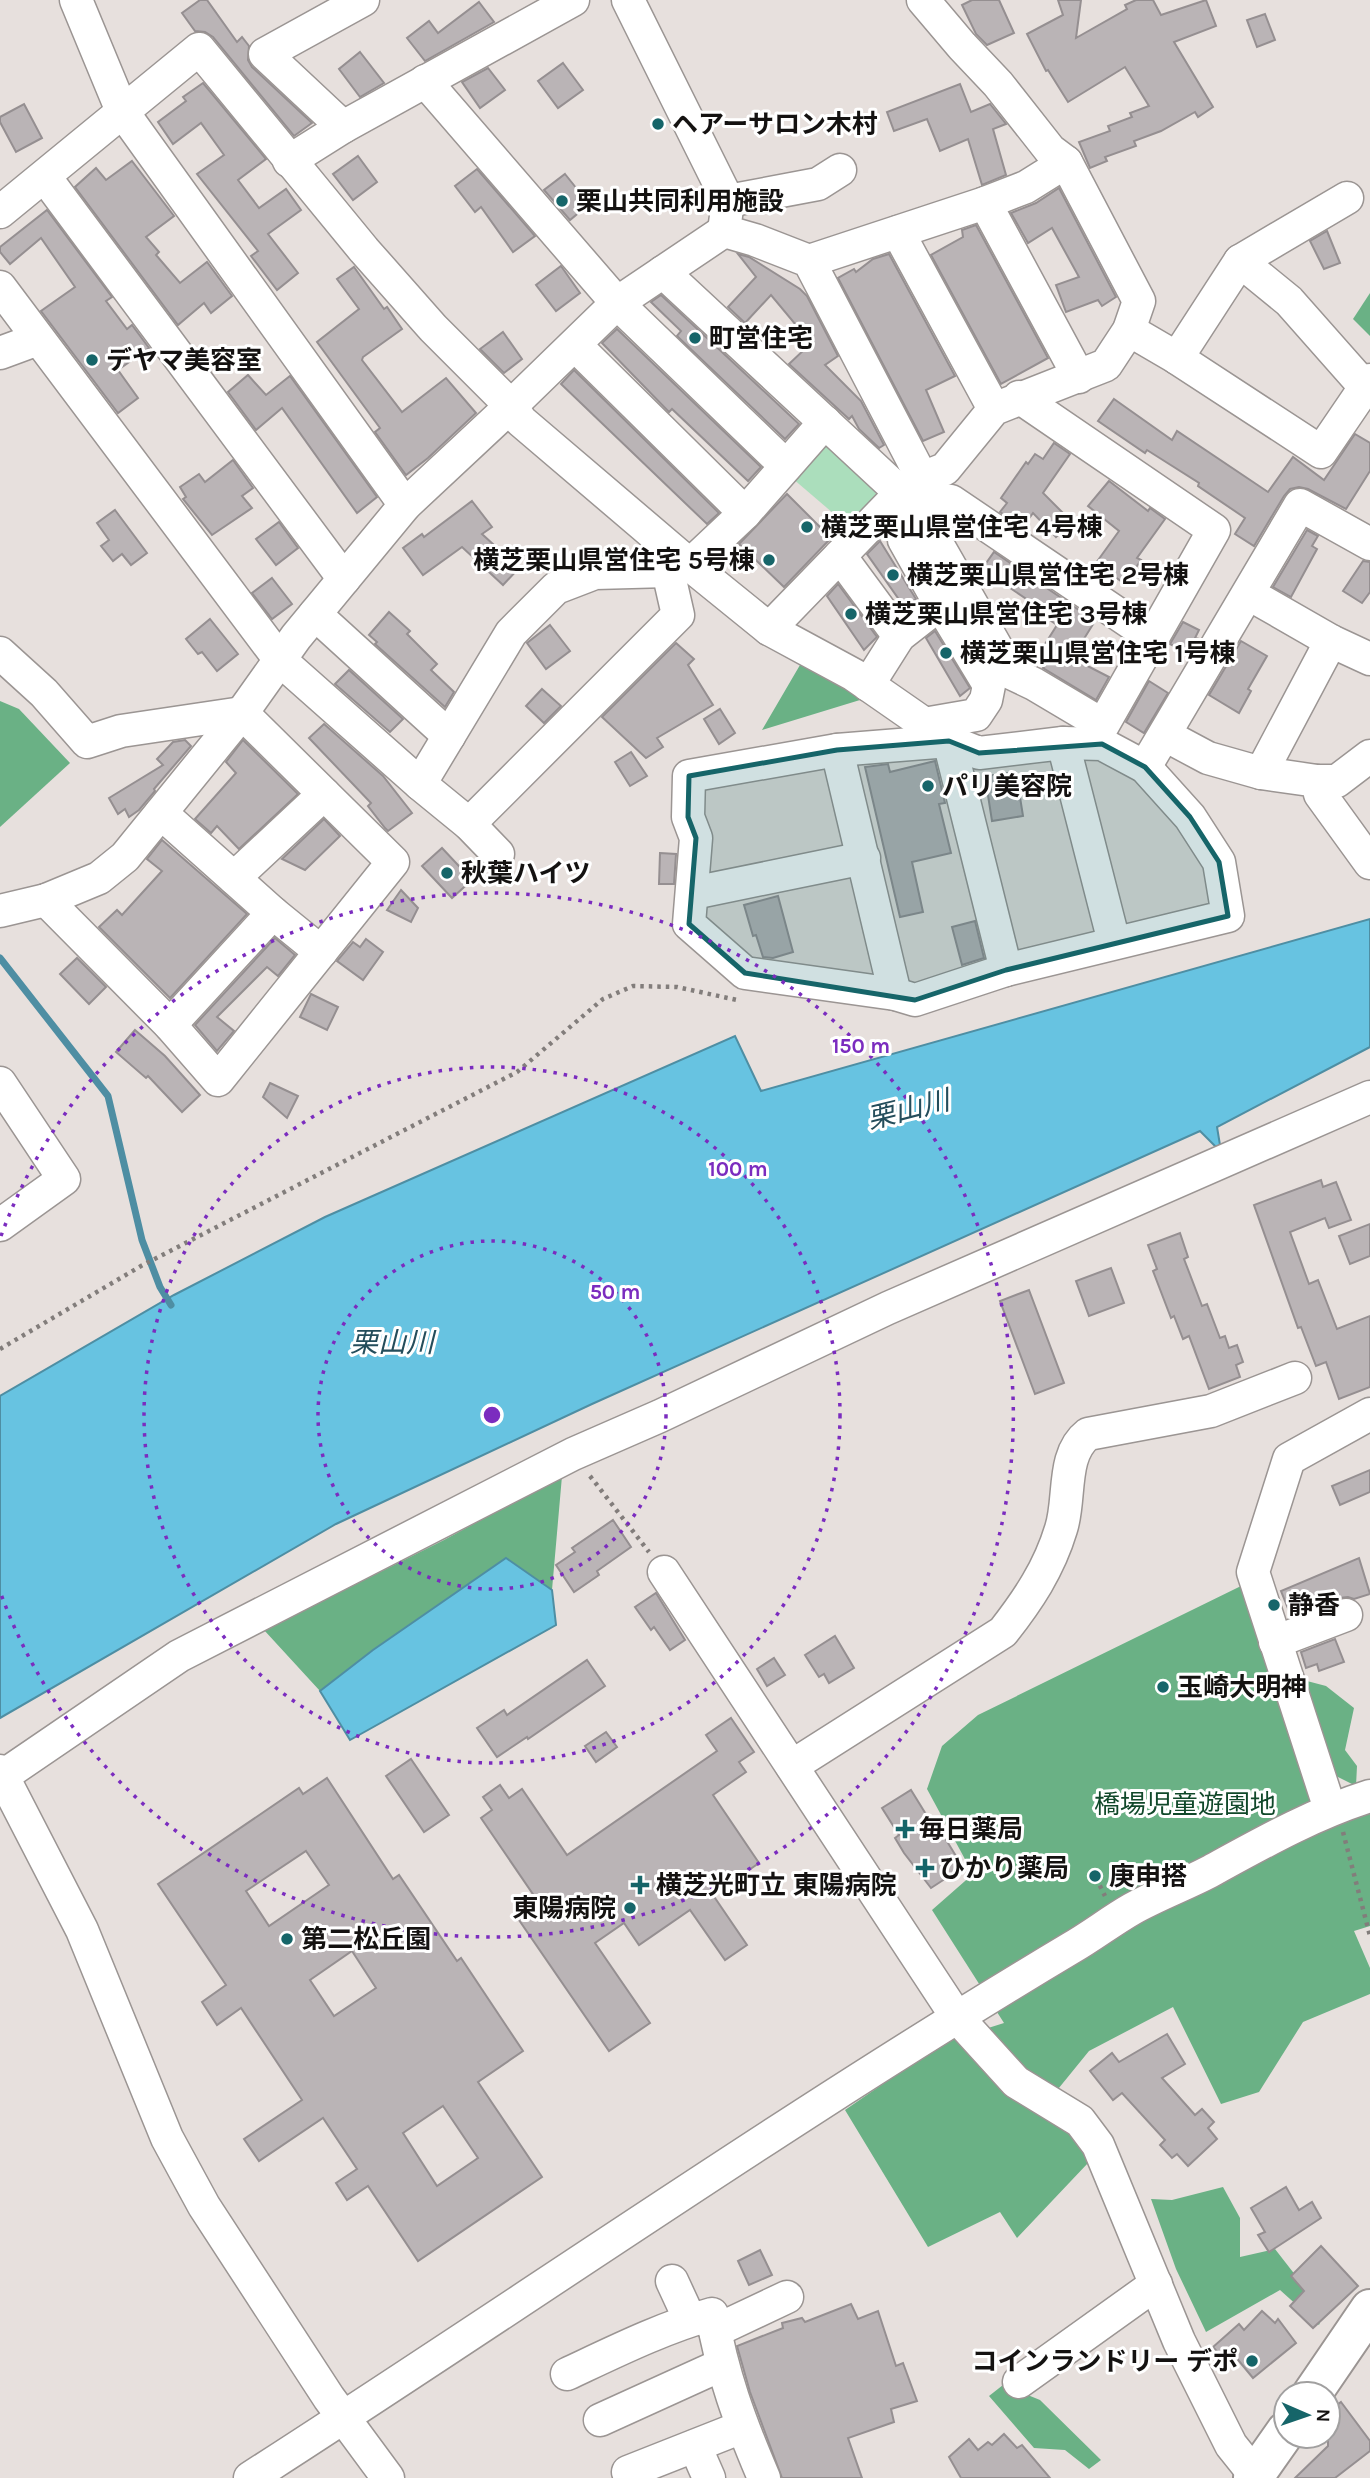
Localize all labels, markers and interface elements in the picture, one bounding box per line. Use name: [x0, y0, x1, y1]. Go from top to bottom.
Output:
place label: ヘアーサロン木村: [672, 109, 878, 140]
marker: ヘアーサロン木村: [650, 116, 666, 132]
place label: 栗山共同利用施設: [576, 186, 784, 217]
marker: 栗山共同利用施設: [554, 193, 570, 209]
place label: 町営住宅: [709, 323, 813, 354]
marker: 町営住宅: [687, 330, 703, 346]
place label: デヤマ美容室: [106, 345, 262, 376]
marker: デヤマ美容室: [84, 352, 100, 368]
place label: 横芝栗山県営住宅 4号棟: [821, 512, 1103, 543]
marker: 横芝栗山県営住宅 4号棟: [799, 519, 815, 535]
place label: 横芝栗山県営住宅 5号棟: [473, 545, 755, 576]
marker: 横芝栗山県営住宅 5号棟: [761, 552, 777, 568]
place label: 横芝栗山県営住宅 2号棟: [907, 560, 1189, 591]
marker: 横芝栗山県営住宅 2号棟: [885, 567, 901, 583]
place label: 横芝栗山県営住宅 3号棟: [865, 599, 1148, 630]
marker: 横芝栗山県営住宅 3号棟: [843, 606, 859, 622]
place label: 横芝栗山県営住宅 1号棟: [960, 638, 1236, 669]
marker: 横芝栗山県営住宅 1号棟: [938, 645, 954, 661]
place label: パリ美容院: [942, 771, 1072, 802]
marker: パリ美容院: [920, 778, 936, 794]
place label: 秋葉ハイツ: [461, 858, 590, 889]
marker: 秋葉ハイツ: [439, 865, 455, 881]
text: 150 m: [832, 1034, 890, 1058]
water label: 栗山川: [863, 1083, 956, 1136]
text: 100 m: [708, 1157, 768, 1181]
text: 50 m: [590, 1280, 640, 1304]
water label: 栗山川: [350, 1326, 437, 1359]
centre of rings: [480, 1403, 504, 1427]
place label: 静香: [1288, 1590, 1340, 1621]
marker: 静香: [1266, 1597, 1282, 1613]
place label: 玉崎大明神: [1177, 1672, 1307, 1703]
marker: 玉崎大明神: [1155, 1679, 1171, 1695]
park label: 橋場児童遊園地: [1094, 1789, 1276, 1820]
place label: 毎日薬局: [919, 1814, 1023, 1845]
marker: 毎日薬局: [897, 1821, 913, 1837]
place label: ひかり薬局: [939, 1853, 1069, 1884]
marker: ひかり薬局: [917, 1860, 933, 1876]
place label: 庚申搭: [1109, 1861, 1187, 1892]
marker: 庚申搭: [1087, 1868, 1103, 1884]
place label: 横芝光町立 東陽病院: [656, 1870, 897, 1901]
marker: 横芝光町立 東陽病院: [630, 1875, 650, 1895]
place label: 東陽病院: [512, 1893, 616, 1924]
marker: 東陽病院: [622, 1900, 638, 1916]
place label: 第二松丘園: [301, 1924, 431, 1955]
marker: 第二松丘園: [279, 1931, 295, 1947]
place label: コインランドリー デポ: [971, 2346, 1238, 2377]
marker: コインランドリー デポ: [1244, 2353, 1260, 2369]
north arrow: [1272, 2380, 1342, 2450]
text: N: [1312, 2408, 1334, 2423]

